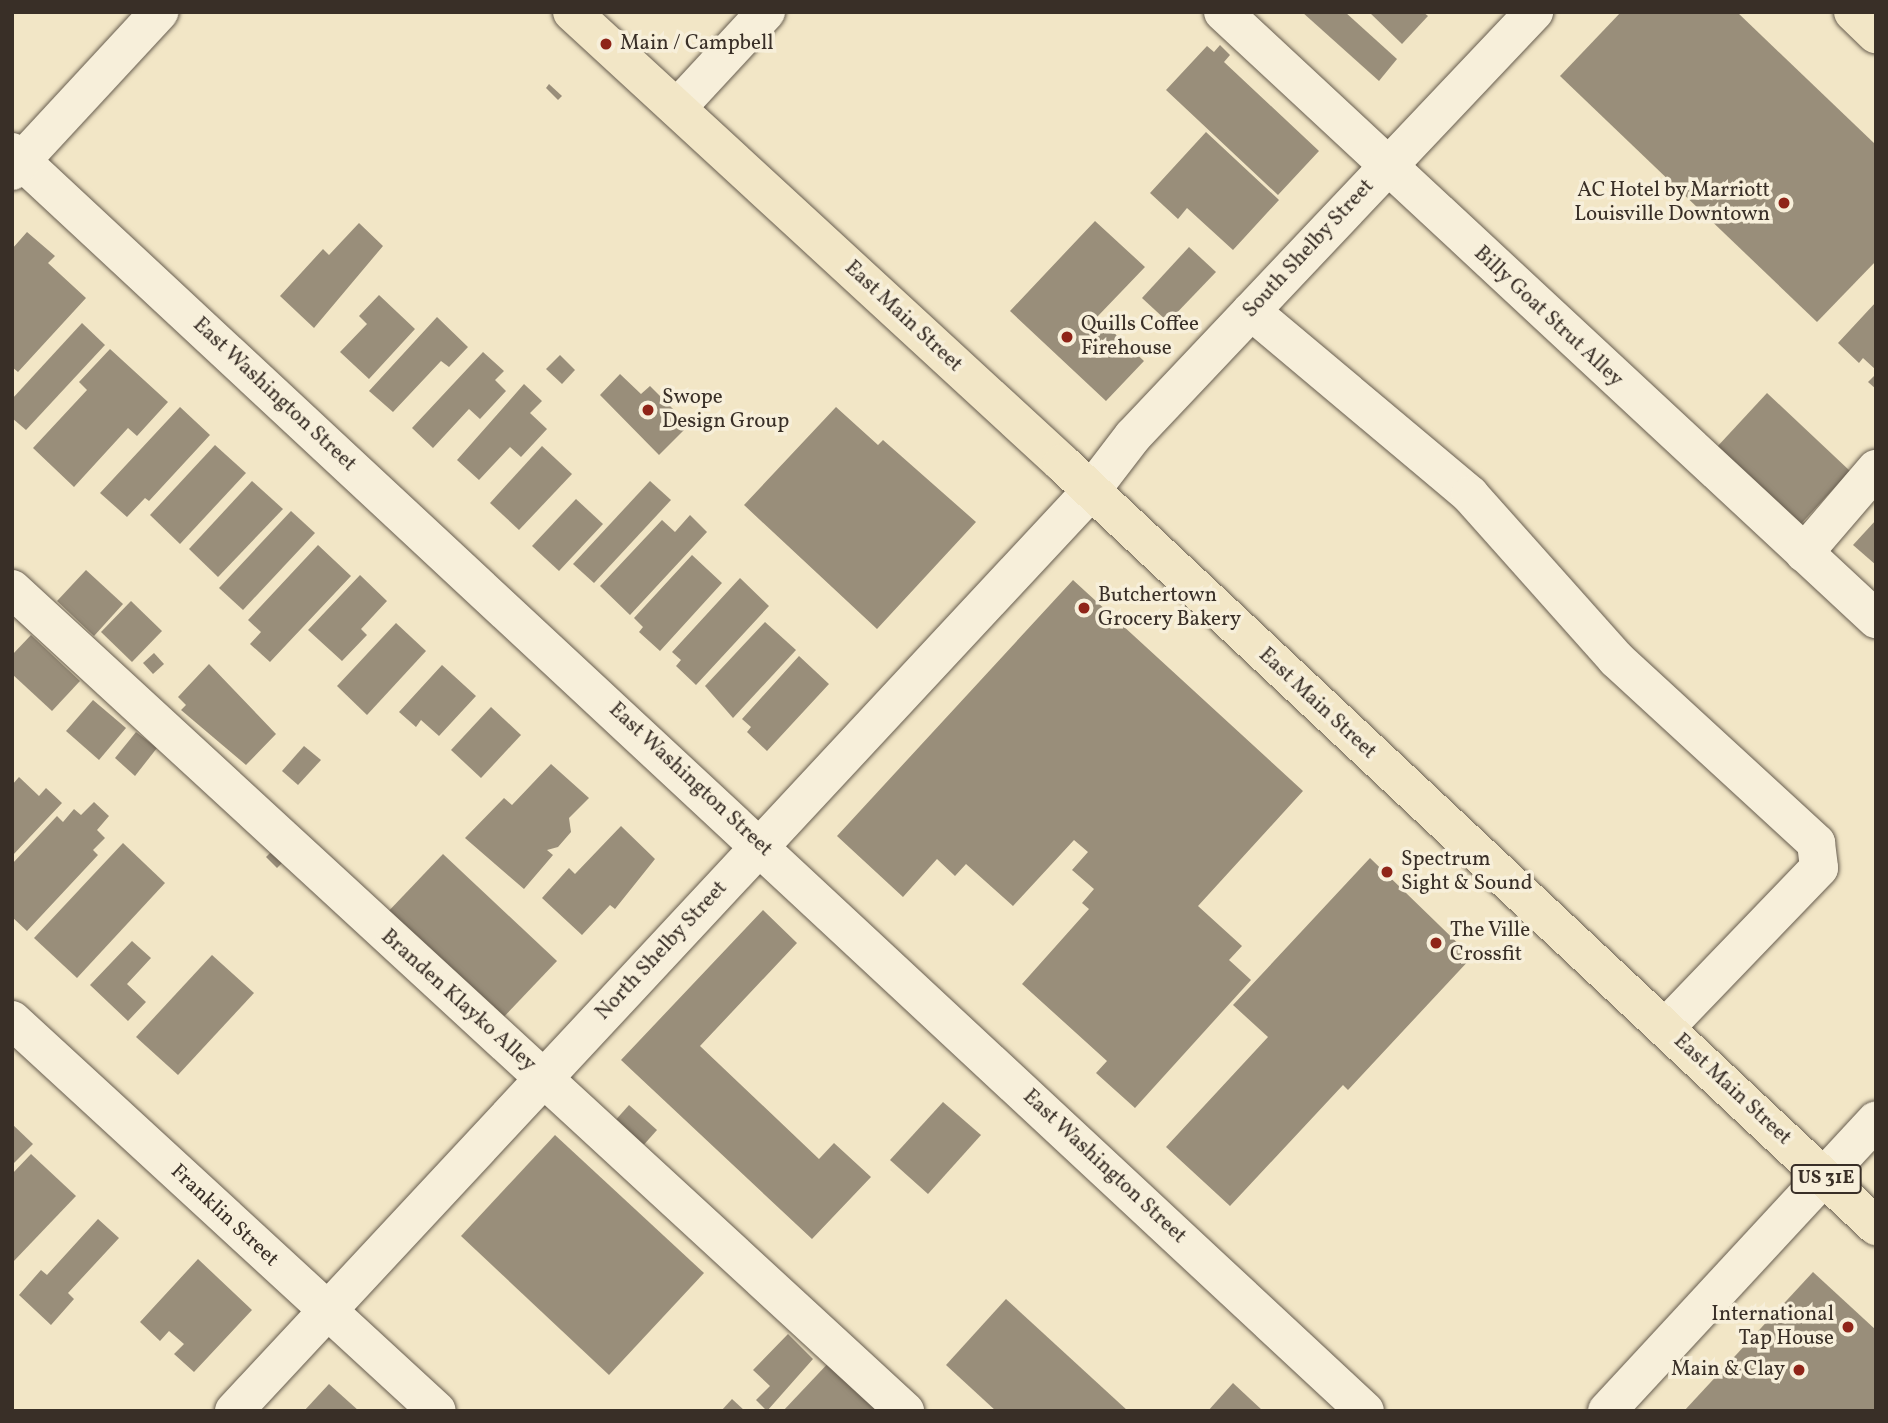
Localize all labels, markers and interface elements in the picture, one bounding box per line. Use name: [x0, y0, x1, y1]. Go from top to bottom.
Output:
place label: Main / Campbell: [620, 31, 774, 57]
marker: Main / Campbell: [598, 36, 614, 52]
street label: South Shelby Street: [1238, 174, 1380, 324]
place label: AC Hotel by Marriott Louisville Downtown: [1574, 178, 1770, 228]
marker: AC Hotel by Marriott Louisville Downtown: [1776, 195, 1792, 211]
street label: Billy Goat Strut Alley: [1468, 241, 1628, 393]
street label: East Main Street: [839, 256, 967, 378]
place label: Quills Coffee Firehouse: [1081, 312, 1199, 362]
street label: East Washington Street: [187, 313, 361, 477]
marker: Quills Coffee Firehouse: [1059, 329, 1075, 345]
place label: Swope Design Group: [662, 385, 789, 435]
marker: Swope Design Group: [640, 402, 656, 418]
place label: Butchertown Grocery Bakery: [1098, 583, 1242, 633]
marker: Butchertown Grocery Bakery: [1076, 600, 1092, 616]
street label: East Main Street: [1253, 643, 1381, 765]
street label: East Washington Street: [603, 698, 777, 862]
place label: Spectrum Sight & Sound: [1401, 847, 1533, 897]
marker: Spectrum Sight & Sound: [1379, 864, 1395, 880]
street label: North Shelby Street: [591, 876, 733, 1026]
place label: The Ville Crossfit: [1450, 918, 1531, 968]
street label: Branden Klayko Alley: [375, 925, 541, 1077]
marker: The Ville Crossfit: [1428, 935, 1444, 951]
street label: East Main Street: [1668, 1029, 1796, 1151]
street label: East Washington Street: [1017, 1085, 1191, 1249]
street label: Franklin Street: [165, 1159, 283, 1273]
road number: US 31E: [1789, 1163, 1863, 1194]
place label: International Tap House: [1711, 1302, 1834, 1352]
marker: International Tap House: [1840, 1319, 1856, 1335]
place label: Main & Clay: [1671, 1357, 1785, 1383]
marker: Main & Clay: [1791, 1362, 1807, 1378]

